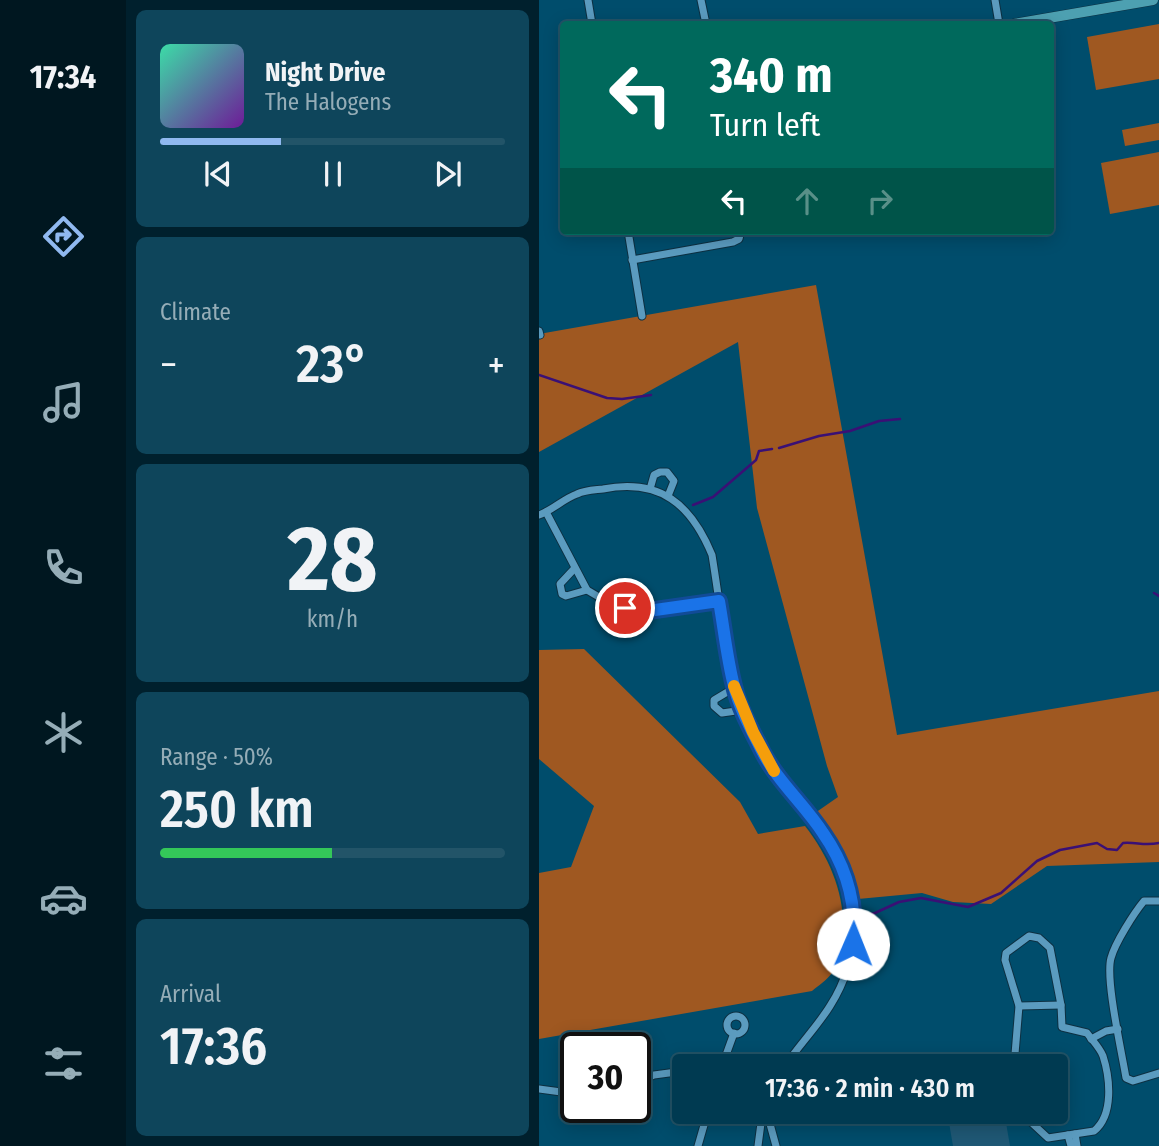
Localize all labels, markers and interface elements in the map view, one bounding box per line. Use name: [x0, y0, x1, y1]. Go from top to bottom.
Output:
text: 340 m: [710, 46, 833, 105]
icon: left: [595, 49, 686, 140]
text: Night Drive: [265, 57, 385, 88]
text: 17:34: [30, 58, 96, 96]
text: The Halogens: [265, 88, 391, 116]
text: Turn left: [710, 106, 820, 144]
icon: previous: [199, 155, 237, 193]
icon: pause: [314, 155, 352, 193]
icon: next: [429, 155, 467, 193]
icon: left: [715, 182, 753, 220]
icon: ahead: [788, 182, 826, 220]
icon: right: [861, 182, 899, 220]
icon: directions: [39, 212, 88, 261]
text: Climate: [160, 298, 231, 326]
text: 23°: [296, 333, 369, 396]
text: −: [160, 342, 177, 388]
text: +: [488, 342, 505, 388]
icon: music: [39, 378, 88, 427]
text: 28: [287, 505, 378, 614]
icon: phone: [39, 543, 88, 592]
pin: [595, 578, 655, 638]
icon: arrive: [606, 589, 644, 627]
text: km/h: [307, 605, 358, 633]
icon: climate: [39, 708, 88, 757]
text: Range · 50%: [160, 743, 273, 771]
text: 250 km: [160, 778, 314, 841]
icon: car: [39, 874, 88, 923]
position arrow: [816, 907, 890, 981]
text: Arrival: [160, 980, 221, 1008]
text: 17:36: [160, 1015, 267, 1078]
speed limit sign: 30: [560, 1032, 651, 1123]
icon: filters: [39, 1039, 88, 1088]
text: 17:36 · 2 min · 430 m: [765, 1073, 975, 1104]

